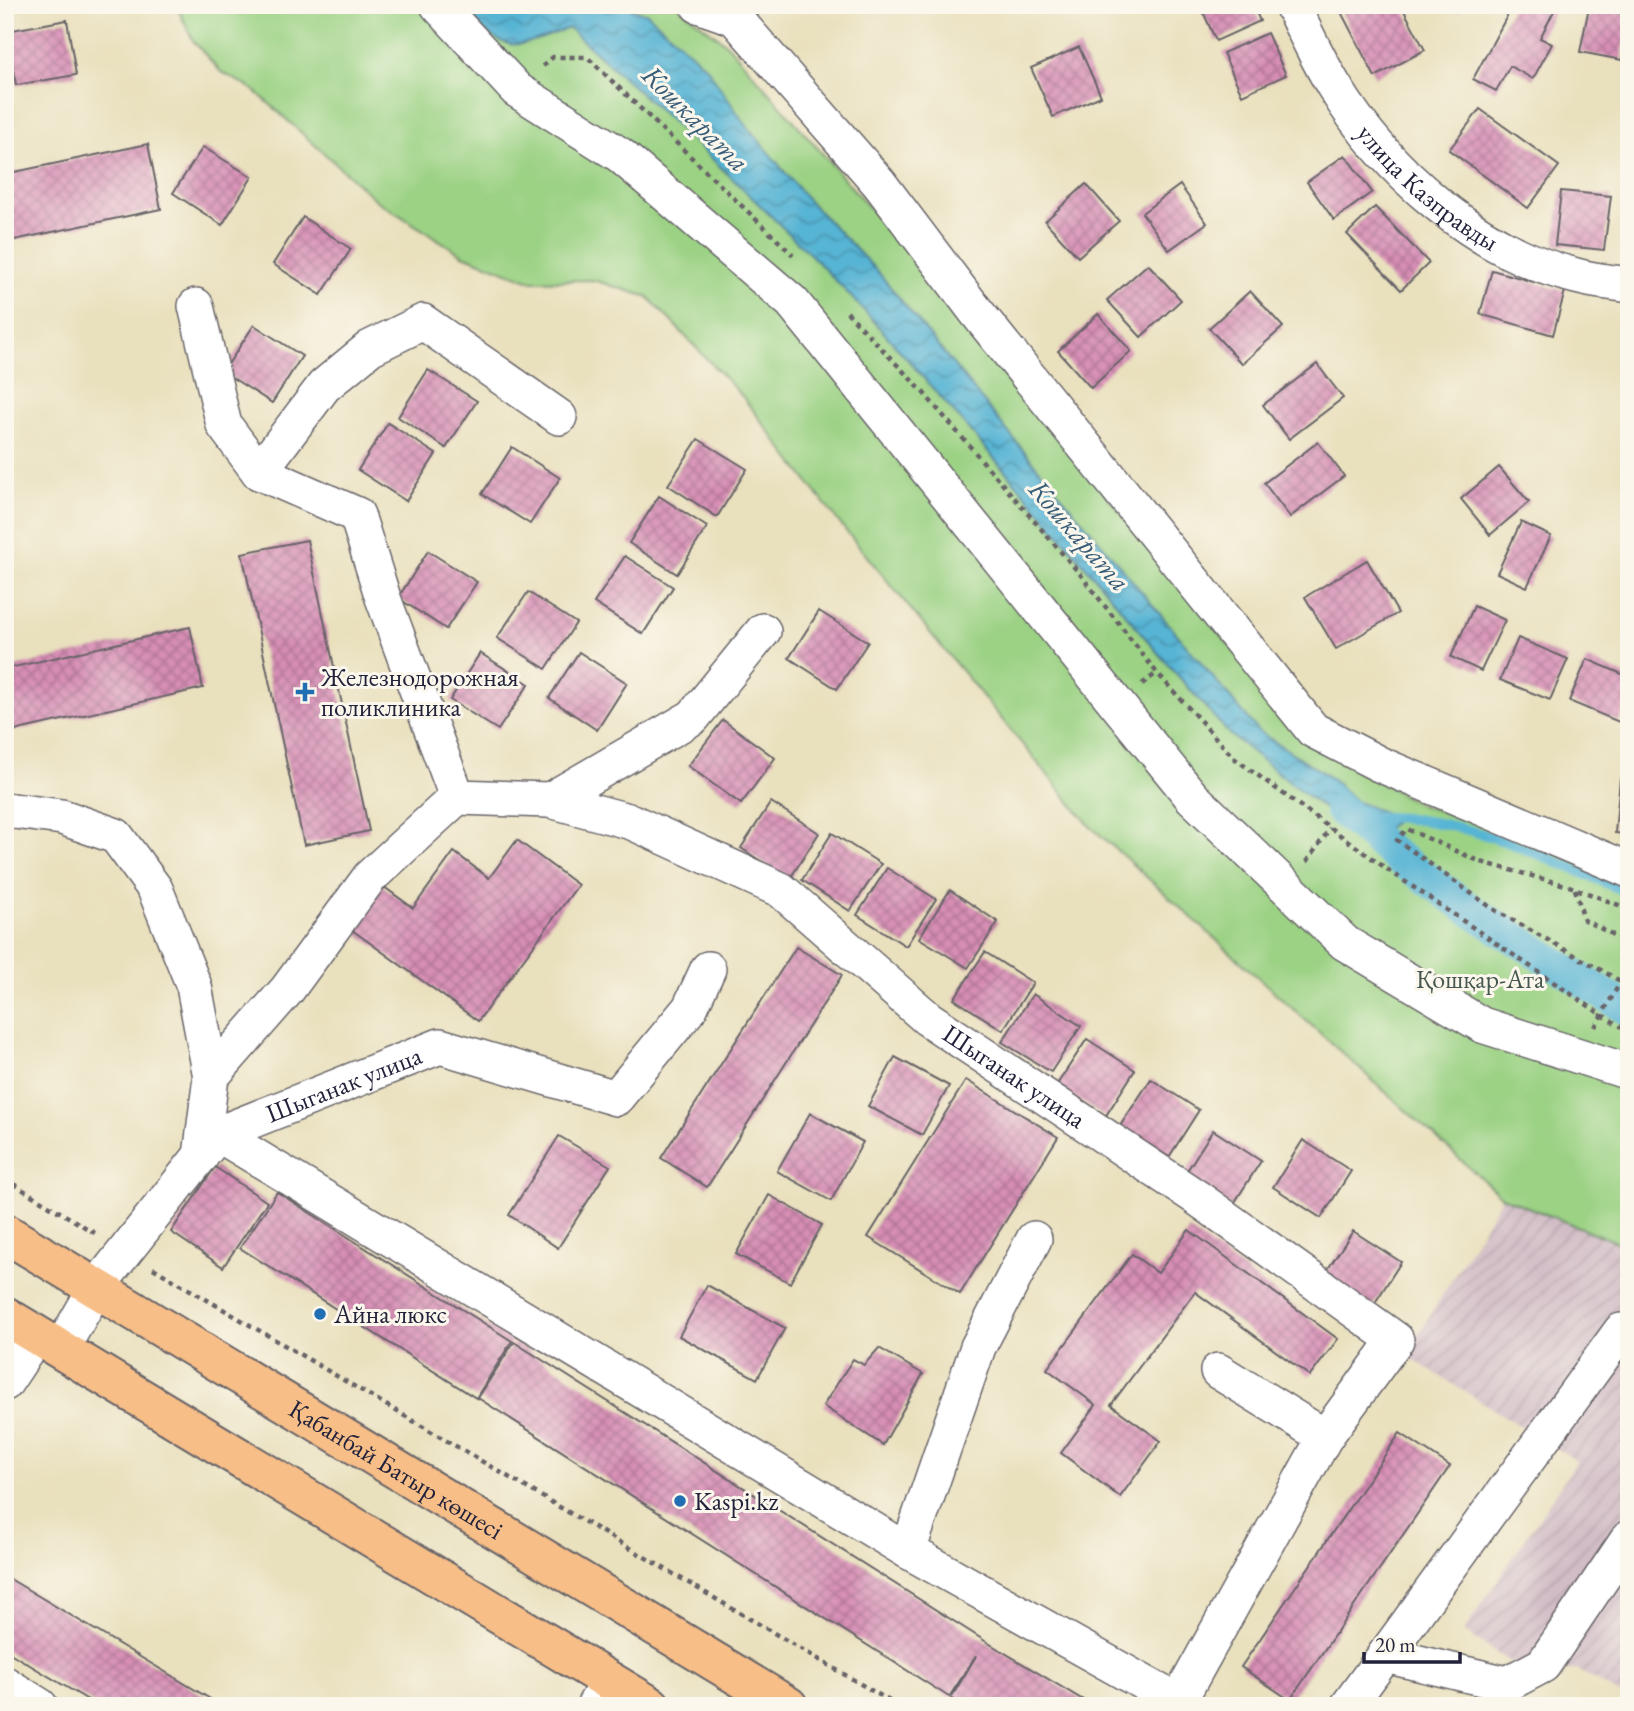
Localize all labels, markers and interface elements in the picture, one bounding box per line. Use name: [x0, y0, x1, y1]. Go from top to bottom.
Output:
water label: Кошкарата: [634, 56, 757, 179]
street label: улица Казправды: [1349, 117, 1505, 259]
water label: Кошкарата: [1021, 471, 1138, 598]
place label: Железнодорожная поликлиника: [320, 660, 519, 724]
marker: Железнодорожная поликлиника: [295, 682, 315, 702]
park label: Қошқар-Ата: [1416, 962, 1545, 996]
street label: Шыганак улица: [936, 1016, 1093, 1136]
street label: Шыганак улица: [261, 1038, 427, 1130]
place label: Айна люкс: [333, 1297, 447, 1331]
marker: Айна люкс: [312, 1306, 328, 1322]
street label: Қабанбай Батыр көшесі: [283, 1392, 510, 1547]
place label: Kaspi.kz: [694, 1484, 779, 1518]
marker: Kaspi.kz: [672, 1493, 688, 1509]
scale bar: [1364, 1620, 1461, 1664]
text: 20 m: [1375, 1631, 1416, 1658]

